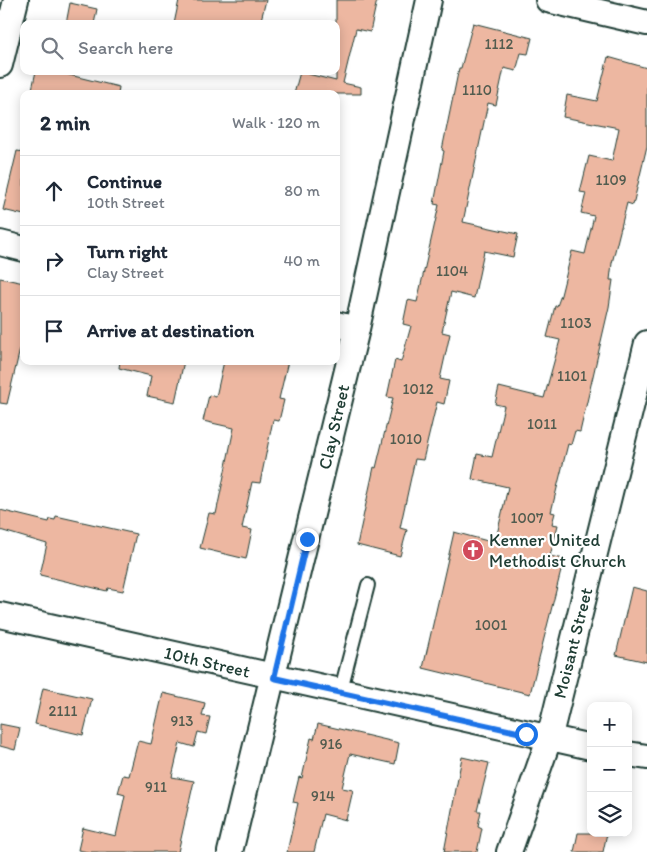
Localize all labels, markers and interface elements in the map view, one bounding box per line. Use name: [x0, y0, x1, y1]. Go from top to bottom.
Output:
search box: [20, 20, 340, 75]
icon: search: [38, 34, 66, 62]
house number: 1112: [485, 35, 513, 53]
text: Search here: [78, 36, 173, 59]
house number: 1110: [462, 81, 492, 99]
text: 2 min: [40, 110, 90, 135]
text: Walk · 120 m: [232, 113, 320, 132]
text: Continue: [87, 170, 162, 193]
house number: 1109: [595, 171, 627, 189]
icon: ahead: [40, 177, 68, 205]
text: 80 m: [284, 181, 320, 200]
text: 10th Street: [87, 193, 165, 212]
text: Turn right: [87, 240, 168, 263]
icon: right: [40, 247, 68, 275]
text: 40 m: [283, 251, 320, 270]
house number: 1104: [436, 262, 468, 280]
text: Clay Street: [87, 263, 164, 282]
house number: 1103: [560, 314, 592, 332]
icon: arrive: [40, 317, 68, 345]
text: Arrive at destination: [87, 319, 254, 342]
house number: 1101: [557, 367, 587, 385]
house number: 1012: [402, 380, 434, 398]
street label: Clay Street: [314, 382, 355, 472]
house number: 1011: [527, 415, 557, 433]
house number: 1010: [390, 430, 422, 448]
house number: 1007: [511, 509, 544, 527]
route end: [296, 528, 319, 551]
place label: Kenner United Methodist Church: [489, 529, 626, 572]
church icon: Kenner United Methodist Church: [461, 538, 485, 562]
street label: Moisant Street: [549, 585, 597, 701]
house number: 1001: [475, 616, 507, 634]
street label: 10th Street: [162, 641, 252, 683]
house number: 2111: [49, 702, 77, 720]
map controls: [587, 702, 632, 837]
button: +: [587, 702, 632, 747]
house number: 913: [171, 712, 193, 730]
route start: [515, 723, 538, 746]
house number: 916: [320, 735, 342, 753]
button: −: [587, 747, 632, 792]
house number: 911: [145, 778, 167, 796]
house number: 914: [311, 787, 335, 805]
button: layers: [587, 792, 632, 837]

